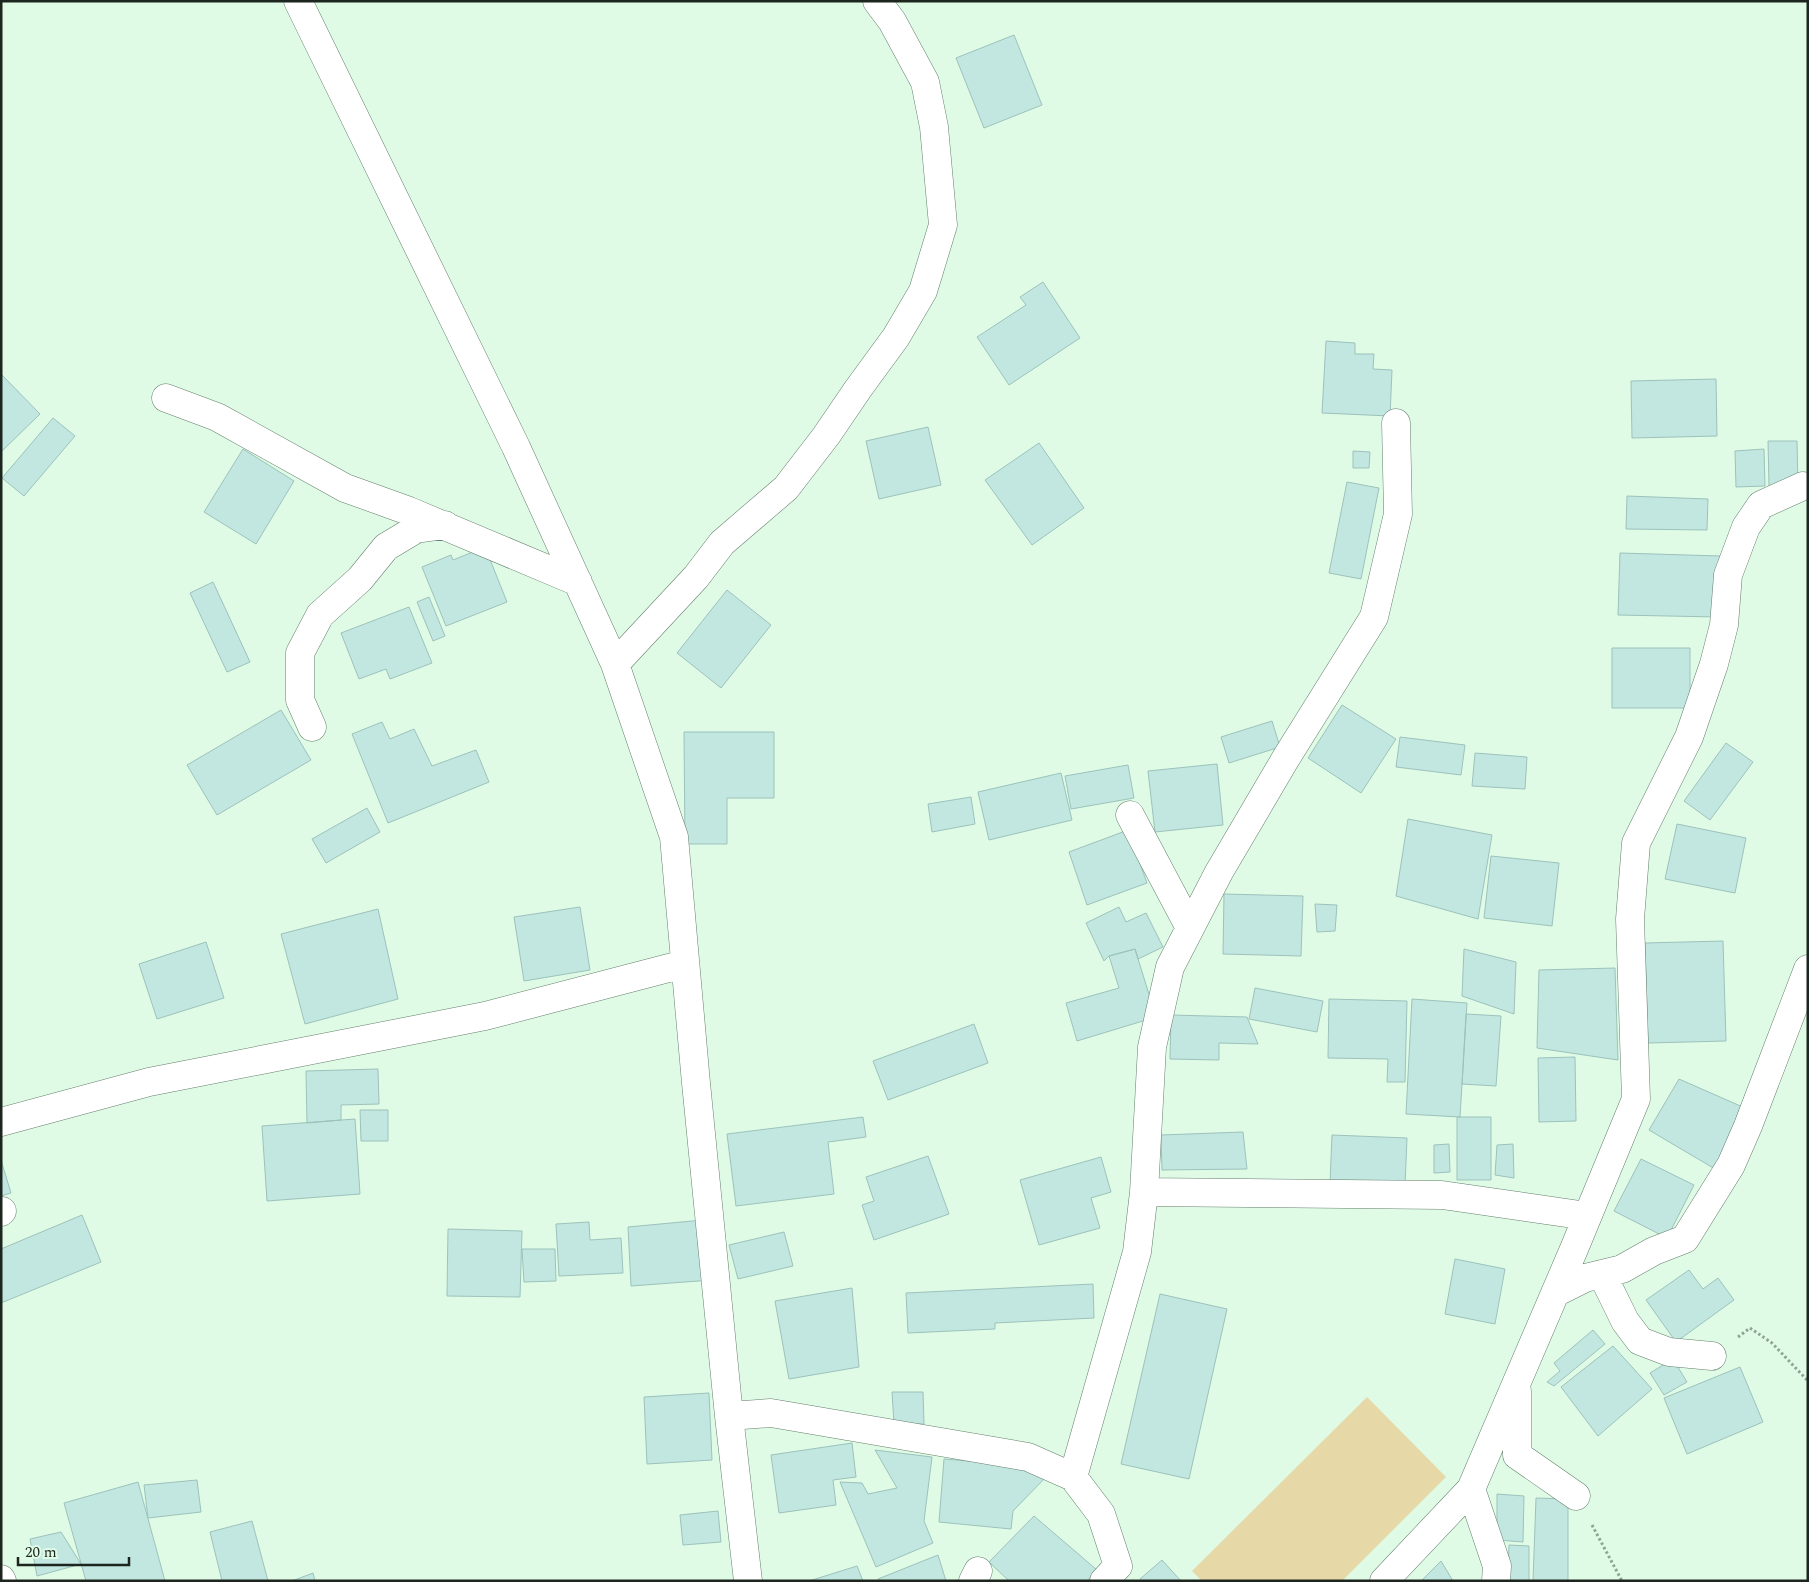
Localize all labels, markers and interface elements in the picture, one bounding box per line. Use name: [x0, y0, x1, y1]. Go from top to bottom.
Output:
scale bar: [18, 1534, 129, 1566]
text: 20 m: [25, 1541, 57, 1564]

